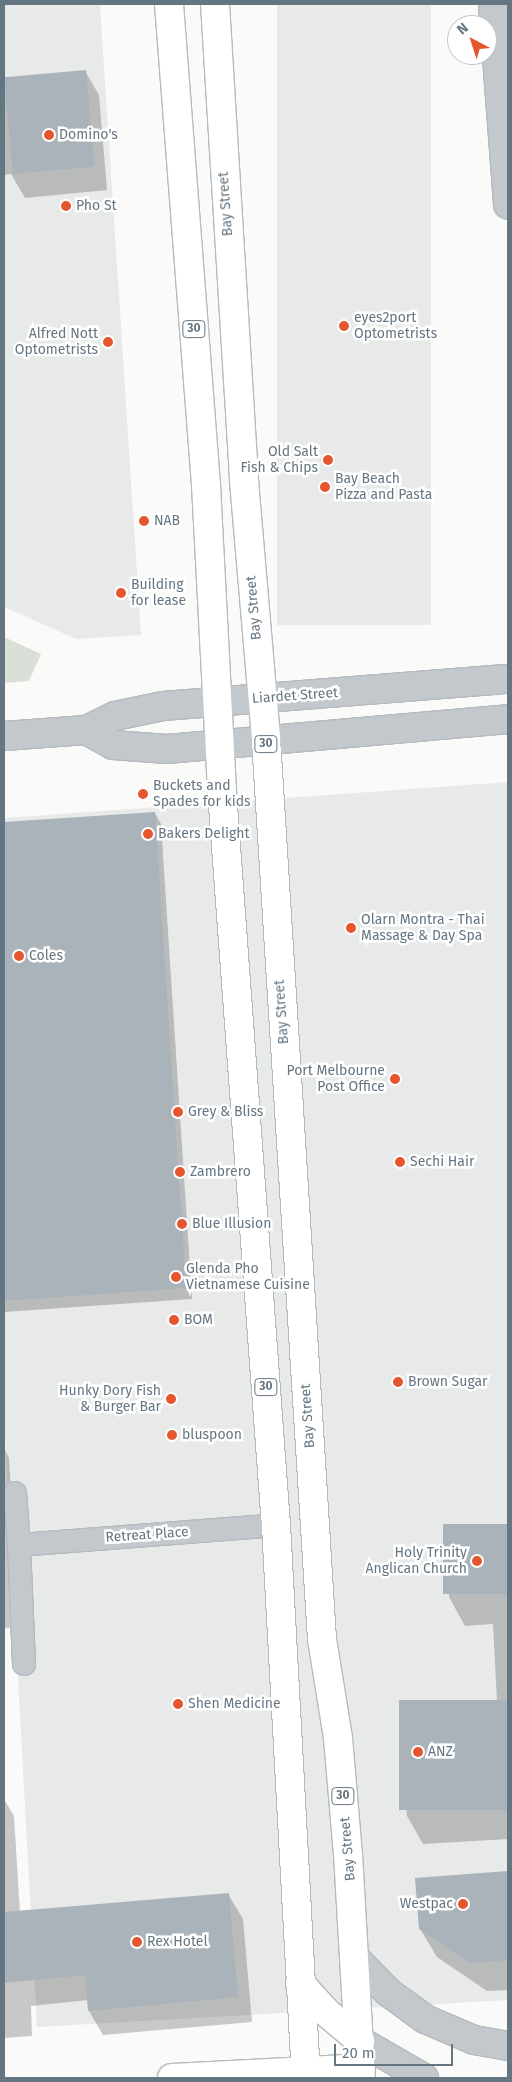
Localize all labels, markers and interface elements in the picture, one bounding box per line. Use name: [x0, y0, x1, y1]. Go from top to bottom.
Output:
north arrow: [447, 15, 497, 65]
text: N: [454, 19, 472, 38]
place label: Domino's: [59, 127, 118, 143]
marker: Domino's: [43, 129, 55, 141]
street label: Bay Street: [215, 171, 237, 237]
place label: Pho St: [76, 198, 117, 214]
marker: Pho St: [60, 200, 72, 212]
place label: eyes2port Optometrists: [354, 310, 437, 342]
road number: 30: [182, 320, 206, 338]
marker: eyes2port Optometrists: [338, 320, 350, 332]
place label: Alfred Nott Optometrists: [15, 326, 98, 358]
marker: Alfred Nott Optometrists: [102, 336, 114, 348]
place label: Old Salt Fish & Chips: [241, 444, 318, 477]
marker: Old Salt Fish & Chips: [322, 454, 334, 466]
place label: Bay Beach Pizza and Pasta: [335, 471, 432, 504]
marker: Bay Beach Pizza and Pasta: [319, 481, 331, 493]
place label: NAB: [154, 513, 180, 529]
marker: NAB: [138, 515, 150, 527]
street label: Bay Street: [243, 575, 265, 641]
place label: Building for lease: [131, 577, 186, 610]
marker: Building for lease: [115, 587, 127, 599]
street label: Liardet Street: [251, 685, 339, 707]
road number: 30: [254, 734, 278, 754]
place label: Buckets and Spades for kids: [153, 778, 251, 810]
marker: Buckets and Spades for kids: [137, 788, 149, 800]
place label: Bakers Delight: [158, 826, 249, 842]
marker: Bakers Delight: [142, 828, 154, 840]
place label: Olarn Montra - Thai Massage & Day Spa: [361, 912, 485, 944]
marker: Olarn Montra - Thai Massage & Day Spa: [345, 922, 357, 934]
place label: Coles: [29, 948, 63, 964]
marker: Coles: [13, 950, 25, 962]
street label: Bay Street: [271, 979, 293, 1045]
place label: Port Melbourne Post Office: [286, 1063, 385, 1096]
marker: Port Melbourne Post Office: [389, 1073, 401, 1085]
place label: Grey & Bliss: [188, 1104, 263, 1120]
marker: Grey & Bliss: [172, 1106, 184, 1118]
place label: Sechi Hair: [410, 1154, 474, 1170]
marker: Sechi Hair: [394, 1156, 406, 1168]
place label: Zambrero: [190, 1164, 251, 1180]
marker: Zambrero: [174, 1166, 186, 1178]
place label: Blue Illusion: [192, 1216, 271, 1232]
marker: Blue Illusion: [176, 1218, 188, 1230]
place label: Glenda Pho Vietnamese Cuisine: [186, 1261, 310, 1294]
marker: Glenda Pho Vietnamese Cuisine: [170, 1271, 182, 1283]
place label: BOM: [184, 1312, 213, 1328]
marker: BOM: [168, 1314, 180, 1326]
place label: Brown Sugar: [408, 1374, 487, 1390]
marker: Brown Sugar: [392, 1376, 404, 1388]
road number: 30: [254, 1378, 278, 1396]
place label: Hunky Dory Fish & Burger Bar: [59, 1383, 161, 1415]
street label: Bay Street: [297, 1383, 319, 1449]
marker: Hunky Dory Fish & Burger Bar: [165, 1393, 177, 1405]
place label: bluspoon: [182, 1427, 242, 1443]
marker: bluspoon: [166, 1429, 178, 1441]
street label: Retreat Place: [105, 1524, 189, 1546]
place label: Holy Trinity Anglican Church: [365, 1545, 467, 1578]
marker: Holy Trinity Anglican Church: [471, 1555, 483, 1567]
place label: Shen Medicine: [188, 1696, 281, 1712]
marker: Shen Medicine: [172, 1698, 184, 1710]
place label: ANZ: [428, 1744, 453, 1760]
marker: ANZ: [412, 1746, 424, 1758]
road number: 30: [330, 1786, 356, 1805]
street label: Bay Street: [337, 1816, 359, 1882]
place label: Westpac: [400, 1896, 453, 1912]
marker: Westpac: [457, 1898, 469, 1910]
place label: Rex Hotel: [147, 1934, 208, 1950]
marker: Rex Hotel: [131, 1936, 143, 1948]
scale bar: [337, 2034, 456, 2066]
text: 20 m: [342, 2044, 375, 2062]

